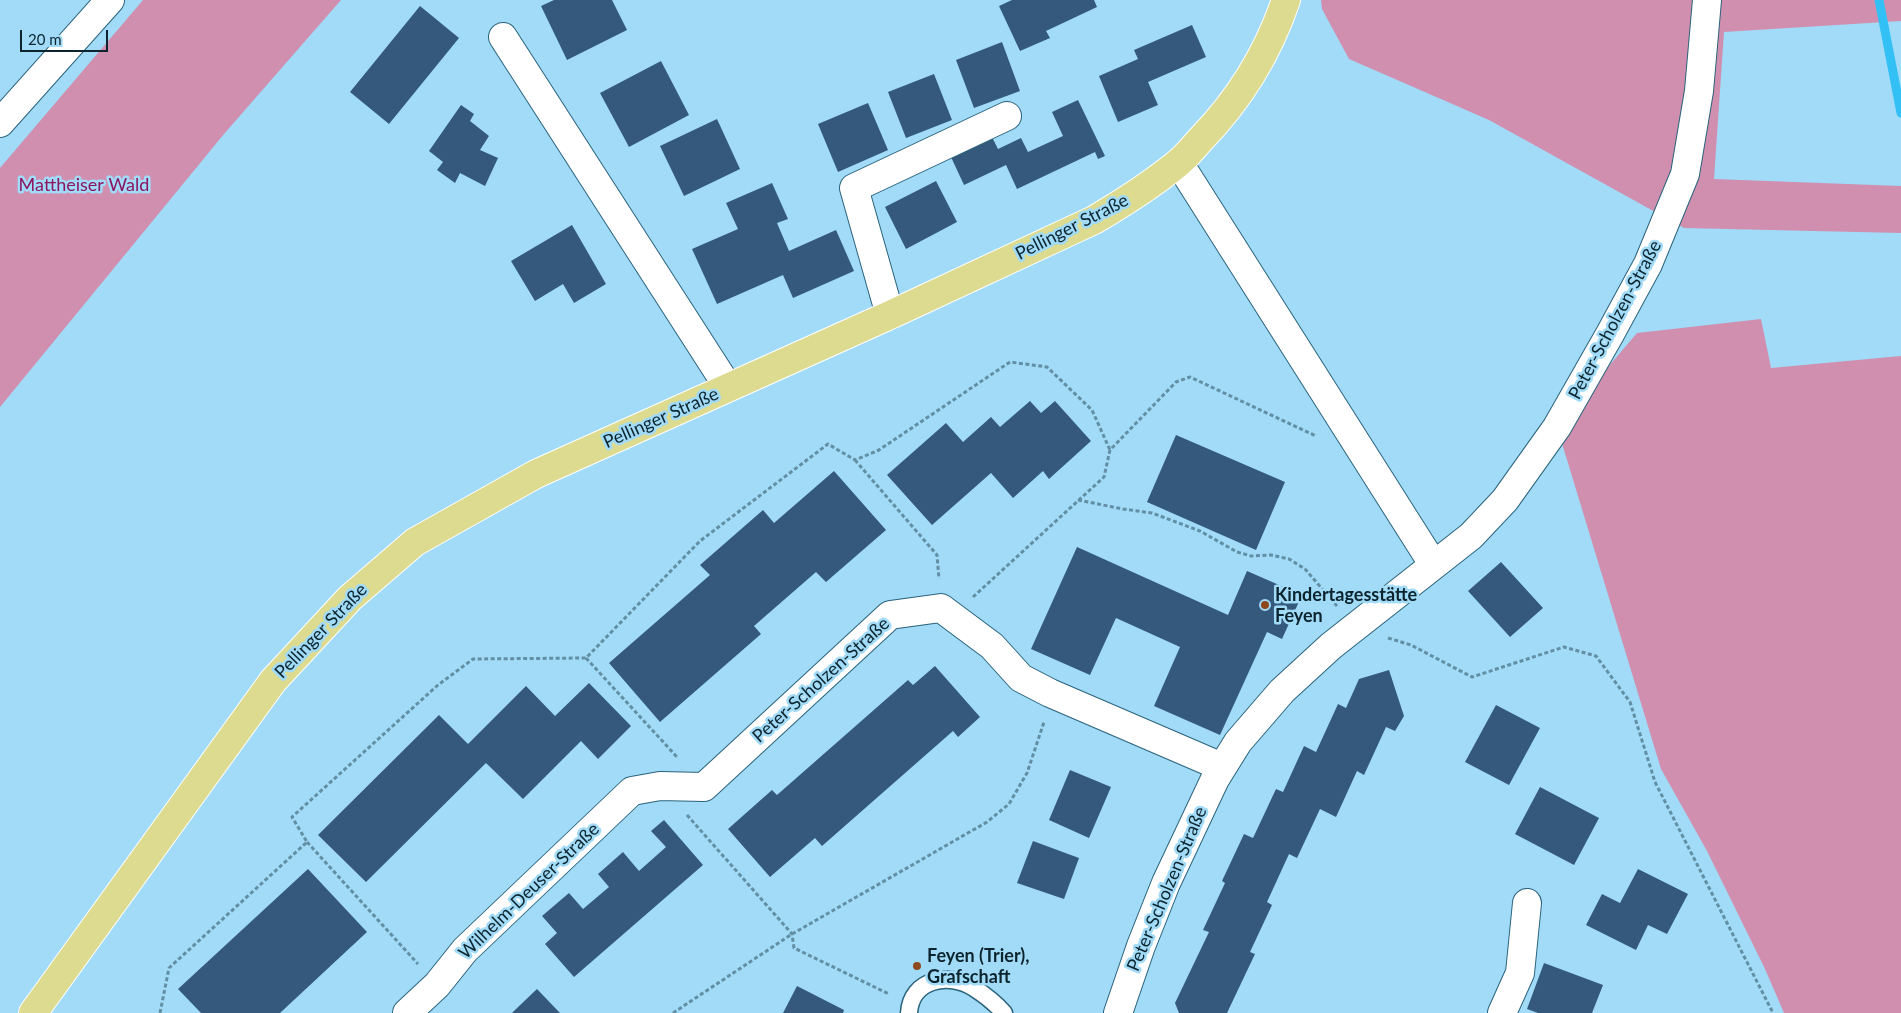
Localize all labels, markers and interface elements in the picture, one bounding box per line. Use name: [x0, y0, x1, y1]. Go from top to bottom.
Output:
scale bar: [22, 20, 110, 52]
text: 20 m: [28, 30, 62, 48]
park label: Mattheiser Wald: [19, 174, 149, 196]
street label: Pellinger Straße: [1012, 189, 1132, 265]
street label: Peter-Scholzen-Straße: [1564, 237, 1666, 403]
street label: Pellinger Straße: [600, 383, 722, 453]
street label: Pellinger Straße: [270, 579, 372, 683]
place label: Kindertagesstätte Feyen: [1275, 584, 1417, 626]
marker: Kindertagesstätte Feyen: [1259, 599, 1271, 611]
street label: Peter-Scholzen-Straße: [748, 613, 894, 747]
street label: Peter-Scholzen-Straße: [1123, 803, 1211, 975]
street label: Wilhelm-Deuser-Straße: [454, 818, 604, 964]
place label: Feyen (Trier), Grafschaft: [927, 945, 1029, 988]
marker: Feyen (Trier), Grafschaft: [911, 960, 923, 972]

